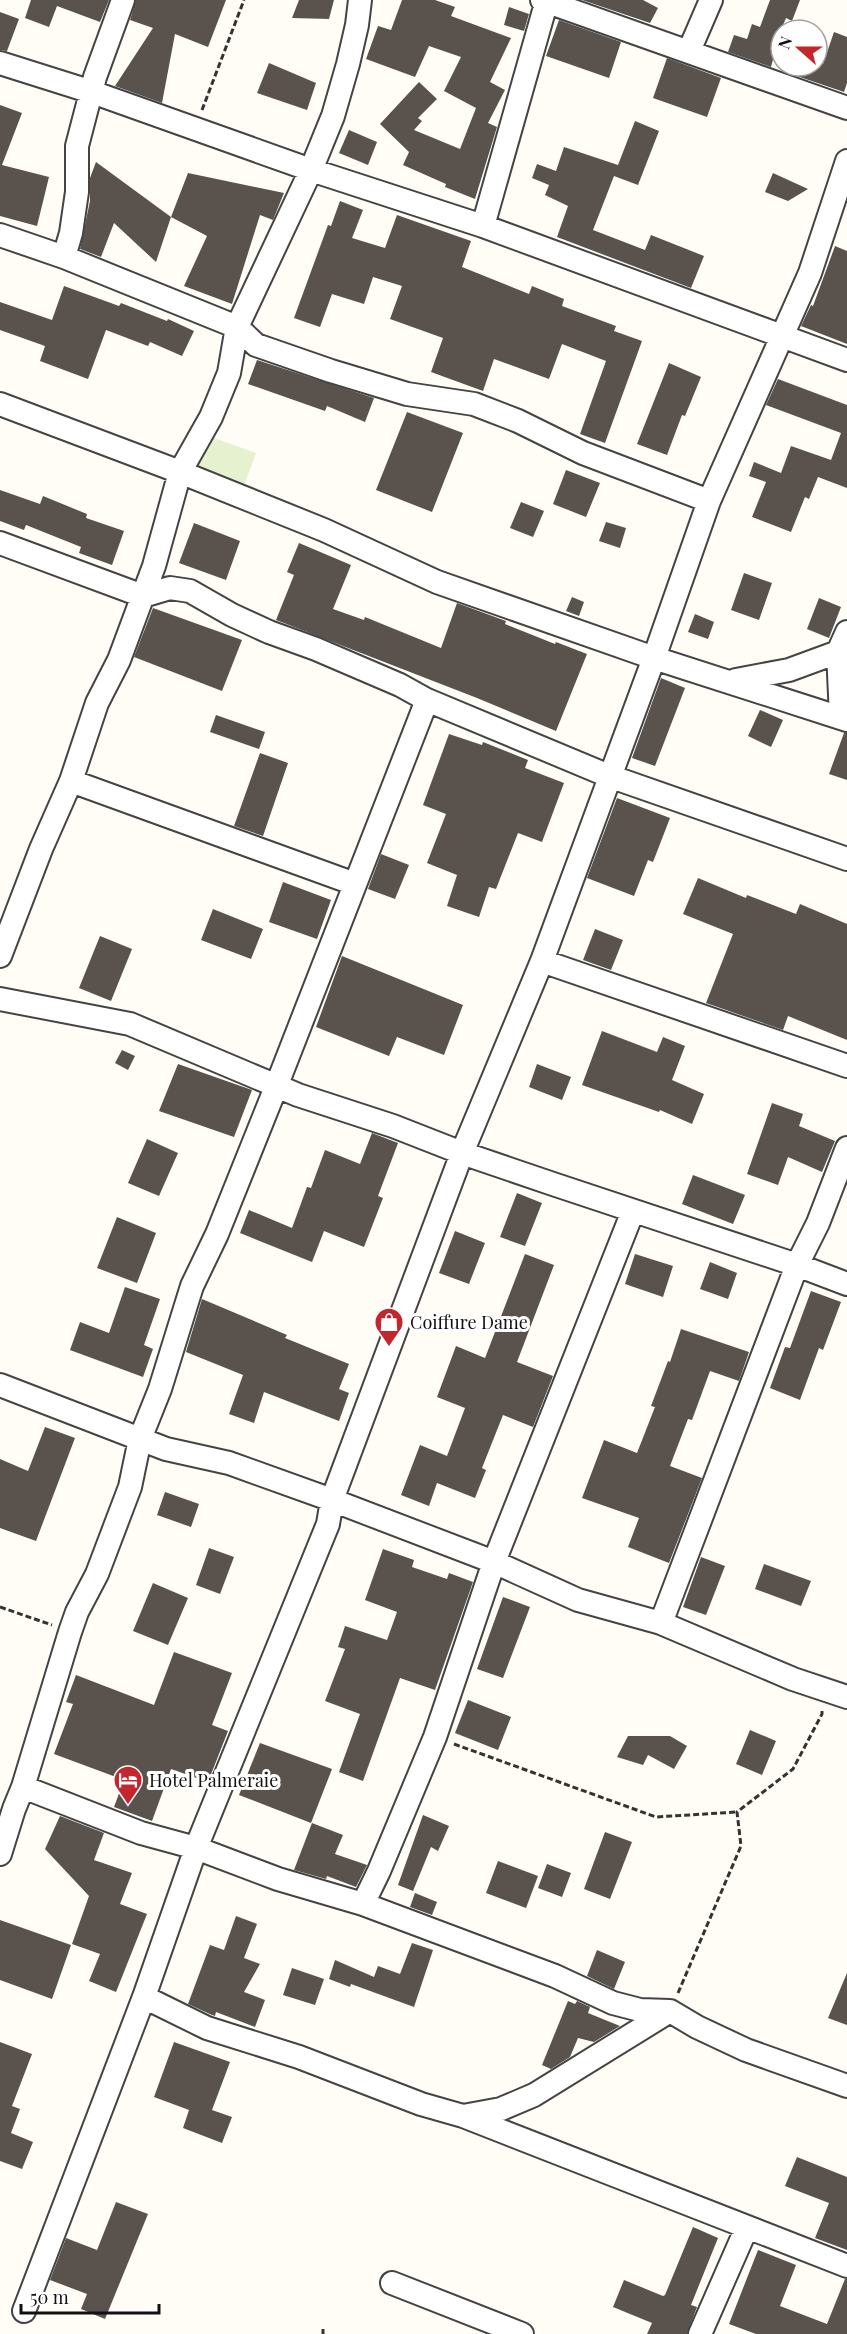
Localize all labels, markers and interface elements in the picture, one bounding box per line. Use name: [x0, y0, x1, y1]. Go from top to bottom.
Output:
north arrow: [769, 18, 829, 78]
text: N: [773, 33, 797, 52]
shop icon: Coiffure Dame: [373, 1306, 405, 1348]
place label: Coiffure Dame: [410, 1310, 528, 1334]
hotel icon: Hotel Palmeraie: [112, 1764, 144, 1806]
place label: Hotel Palmeraie: [149, 1768, 278, 1792]
scale bar: [21, 2277, 159, 2315]
text: 50 m: [30, 2285, 69, 2309]

